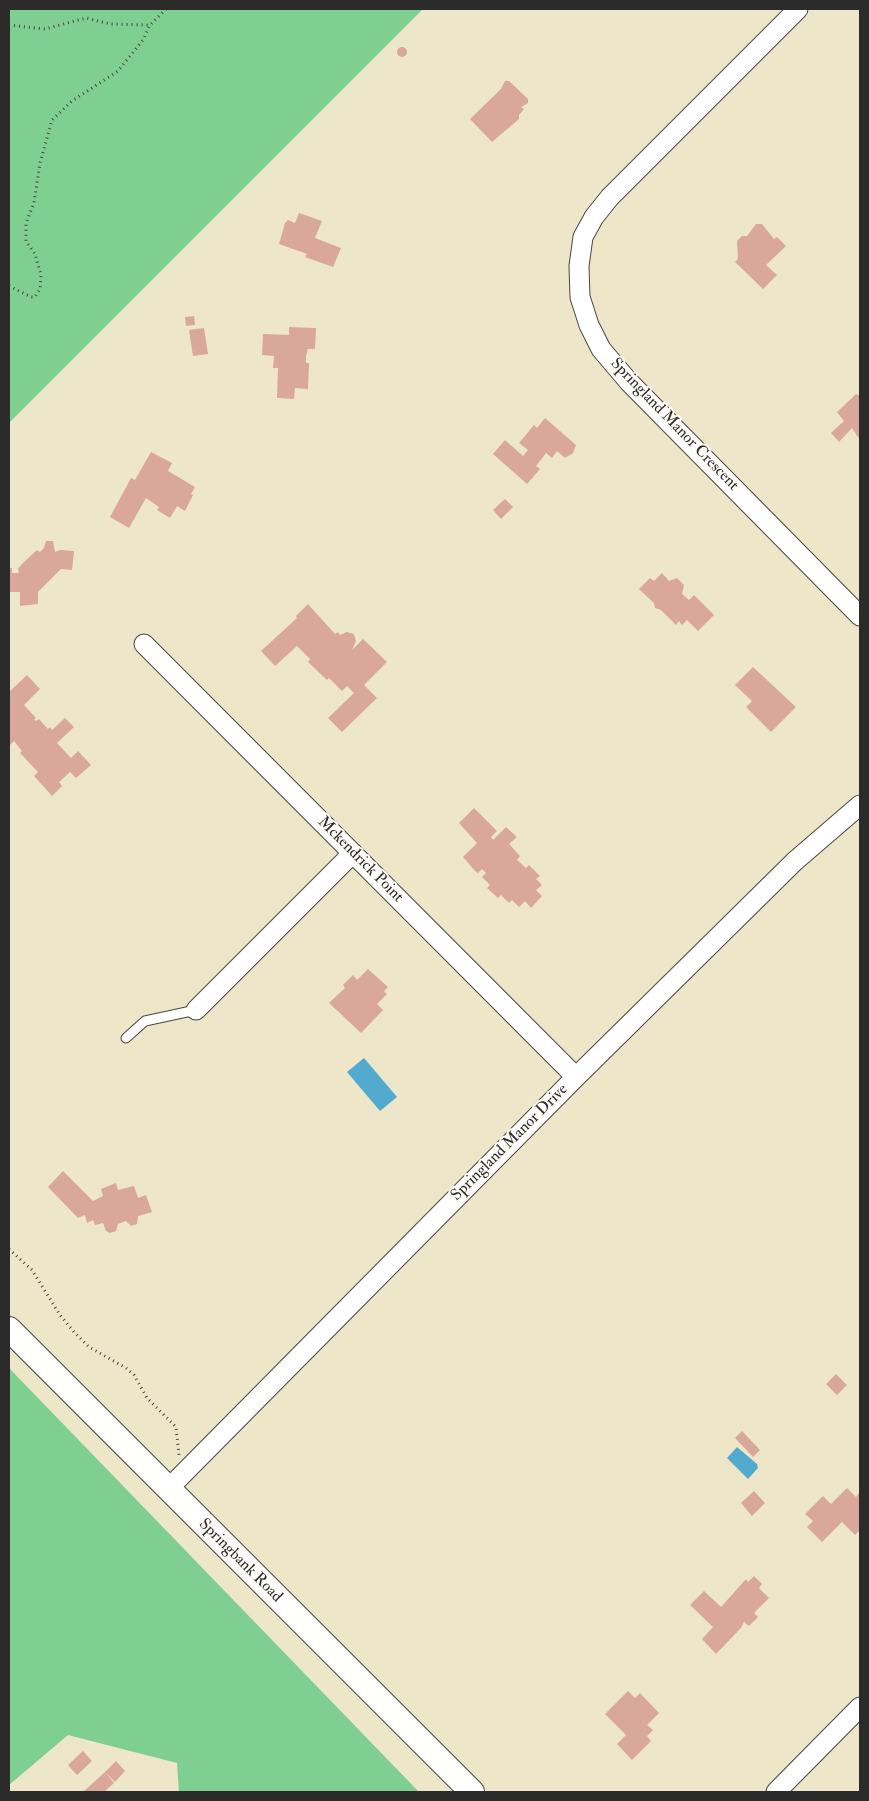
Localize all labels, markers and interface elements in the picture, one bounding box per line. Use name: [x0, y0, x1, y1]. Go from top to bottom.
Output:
street label: Springland Manor Crescent: [606, 355, 742, 495]
street label: Mckendrick Point: [313, 813, 407, 907]
street label: Springland Manor Drive: [448, 1081, 572, 1205]
street label: Springbank Road: [194, 1515, 286, 1607]

